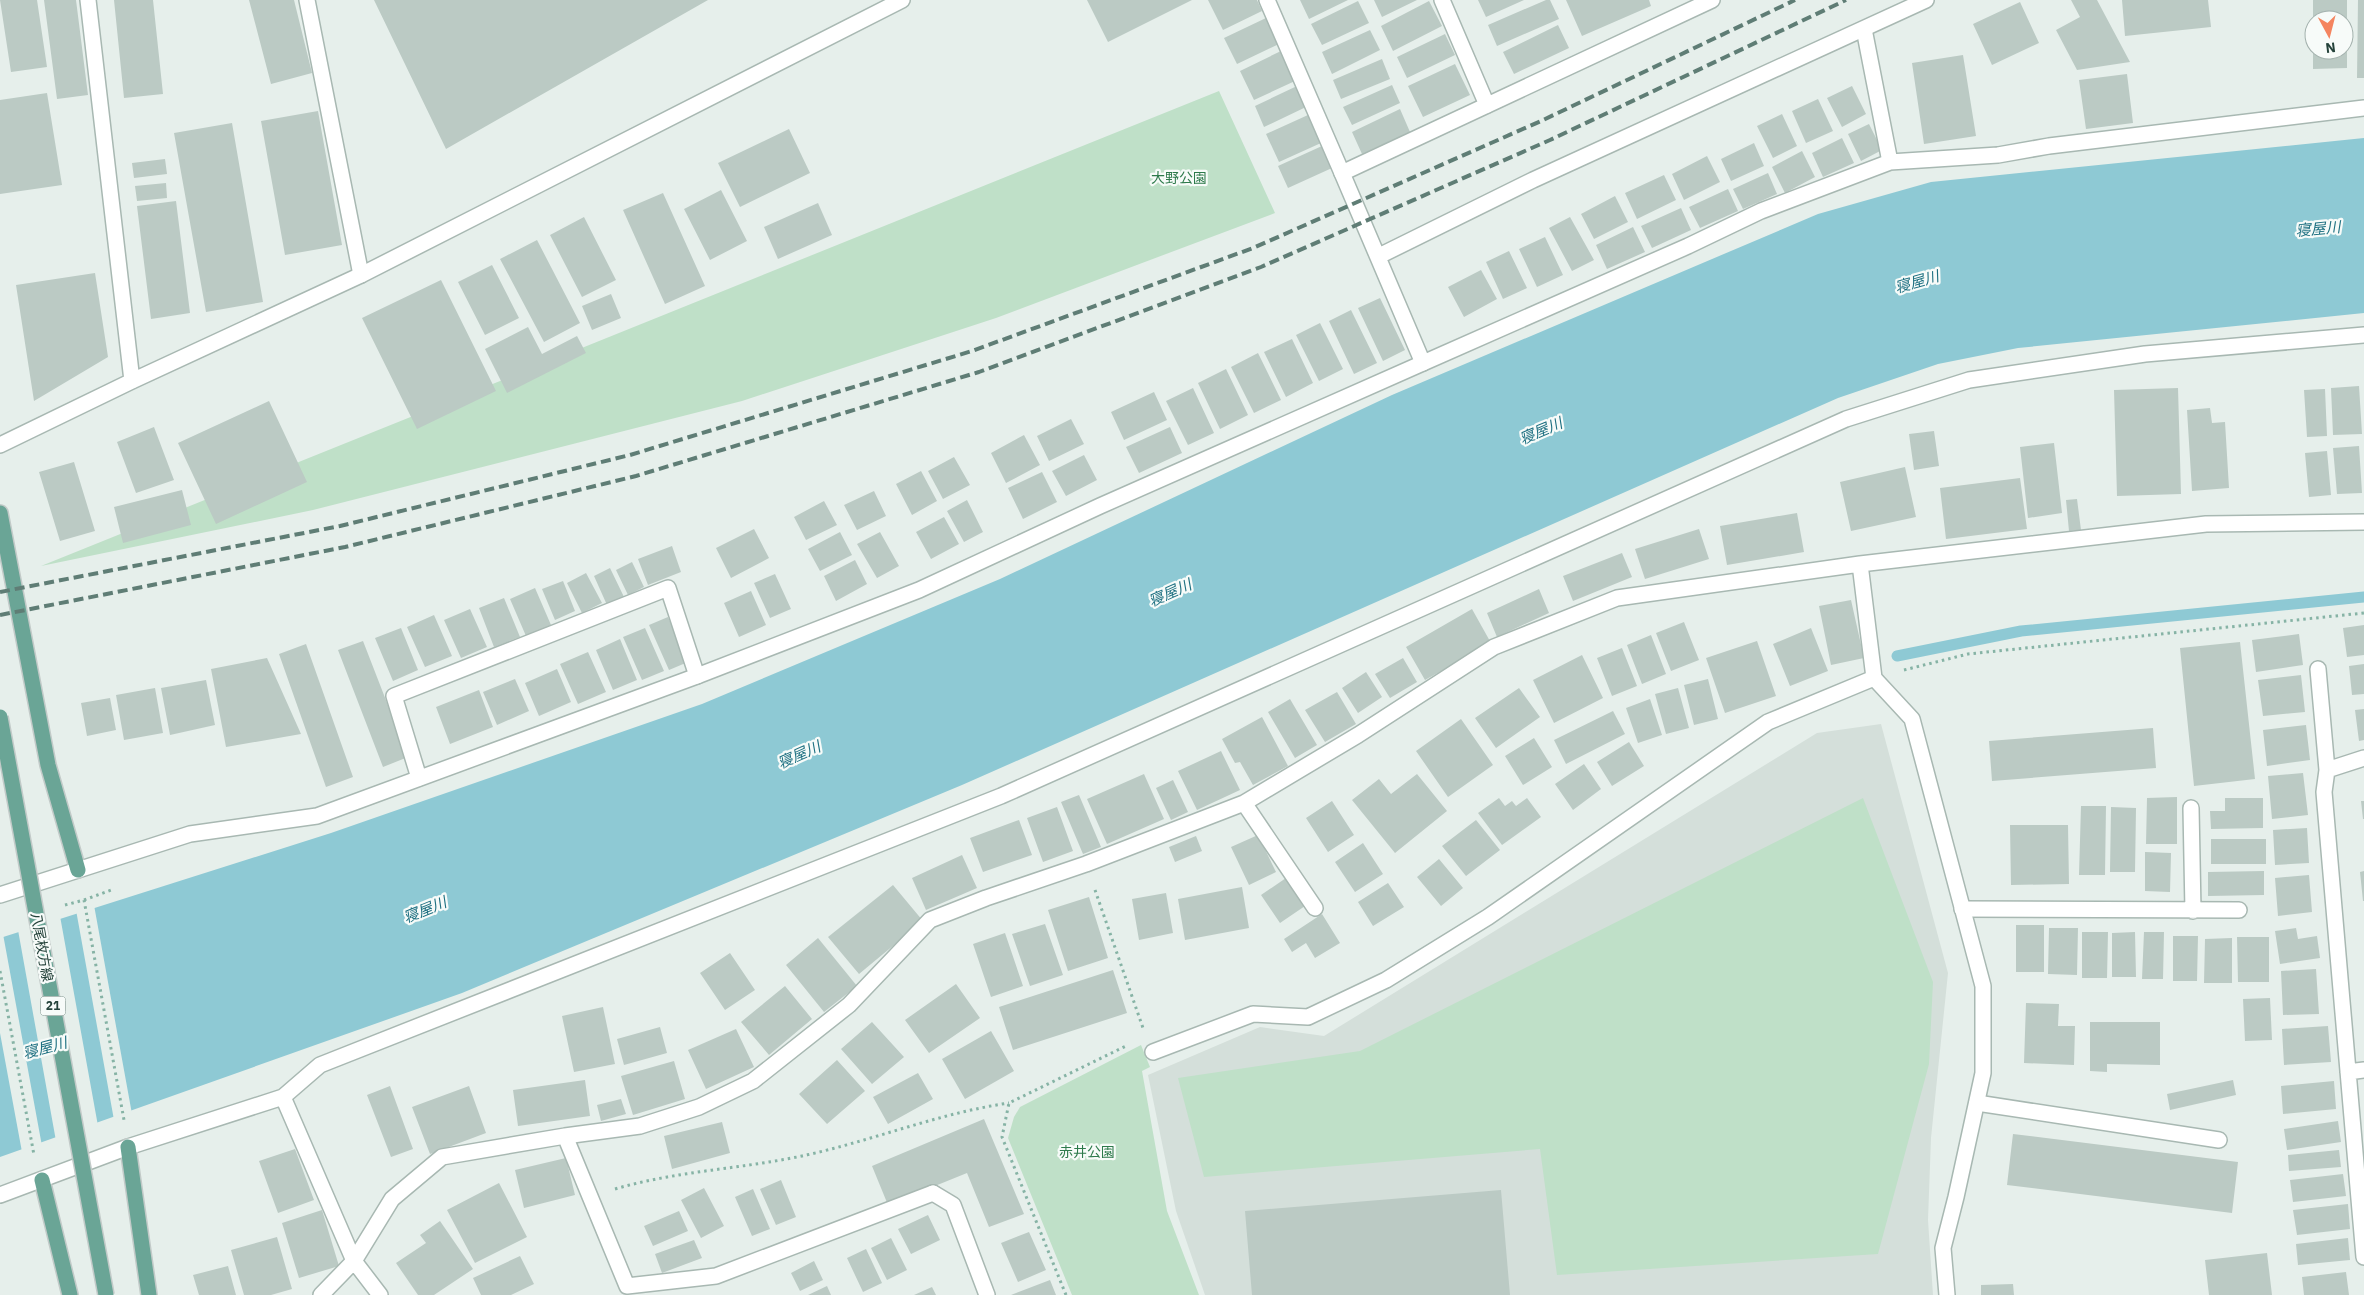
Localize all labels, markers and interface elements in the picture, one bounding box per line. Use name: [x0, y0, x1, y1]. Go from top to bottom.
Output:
north arrow: [2304, 10, 2354, 60]
text: N: [2324, 38, 2337, 57]
park label: 大野公園: [1151, 169, 1207, 187]
water label: 寝屋川: [2295, 217, 2343, 240]
water label: 寝屋川: [1893, 266, 1943, 297]
water label: 寝屋川: [1516, 412, 1567, 448]
water label: 寝屋川: [1145, 574, 1196, 610]
water label: 寝屋川: [774, 736, 825, 772]
water label: 寝屋川: [400, 892, 451, 927]
street label: 八尾枚方線: [27, 911, 57, 983]
road number: 21: [40, 996, 66, 1016]
water label: 寝屋川: [21, 1032, 71, 1063]
park label: 赤井公園: [1059, 1143, 1115, 1161]

